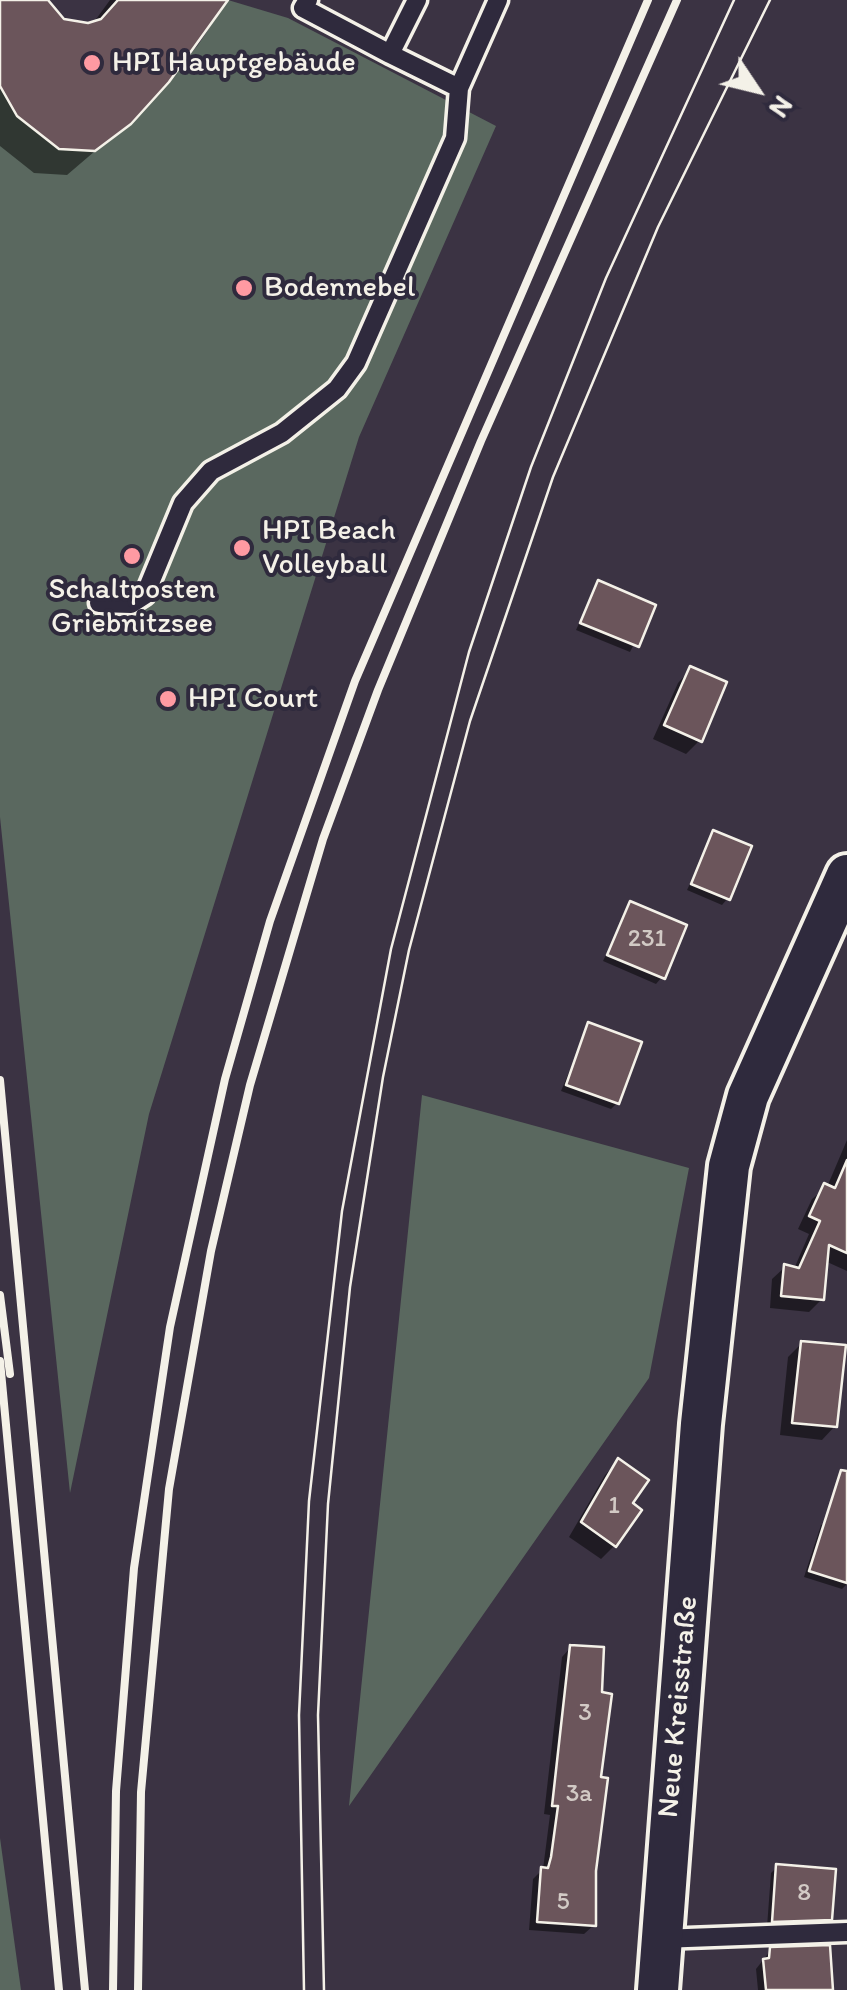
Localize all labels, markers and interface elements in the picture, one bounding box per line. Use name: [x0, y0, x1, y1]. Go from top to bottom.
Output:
north arrow: [707, 40, 807, 140]
place label: HPI Hauptgebäude: [112, 45, 356, 81]
marker: HPI Hauptgebäude: [81, 52, 103, 74]
text: N: [762, 90, 801, 125]
place label: Bodennebel: [264, 270, 415, 306]
marker: Bodennebel: [233, 277, 255, 299]
place label: HPI Beach Volleyball: [262, 513, 396, 584]
marker: HPI Beach Volleyball: [231, 537, 253, 559]
marker: Schaltposten Griebnitzsee: [121, 545, 143, 567]
place label: Schaltposten Griebnitzsee: [49, 572, 215, 642]
place label: HPI Court: [188, 681, 318, 717]
marker: HPI Court: [157, 688, 179, 710]
house number: 231: [628, 925, 666, 955]
house number: 1: [608, 1492, 620, 1522]
street label: Neue Kreisstraße: [651, 1595, 707, 1819]
house number: 3: [578, 1699, 592, 1729]
house number: 3a: [566, 1780, 592, 1810]
house number: 8: [797, 1879, 811, 1909]
house number: 5: [556, 1888, 570, 1918]

